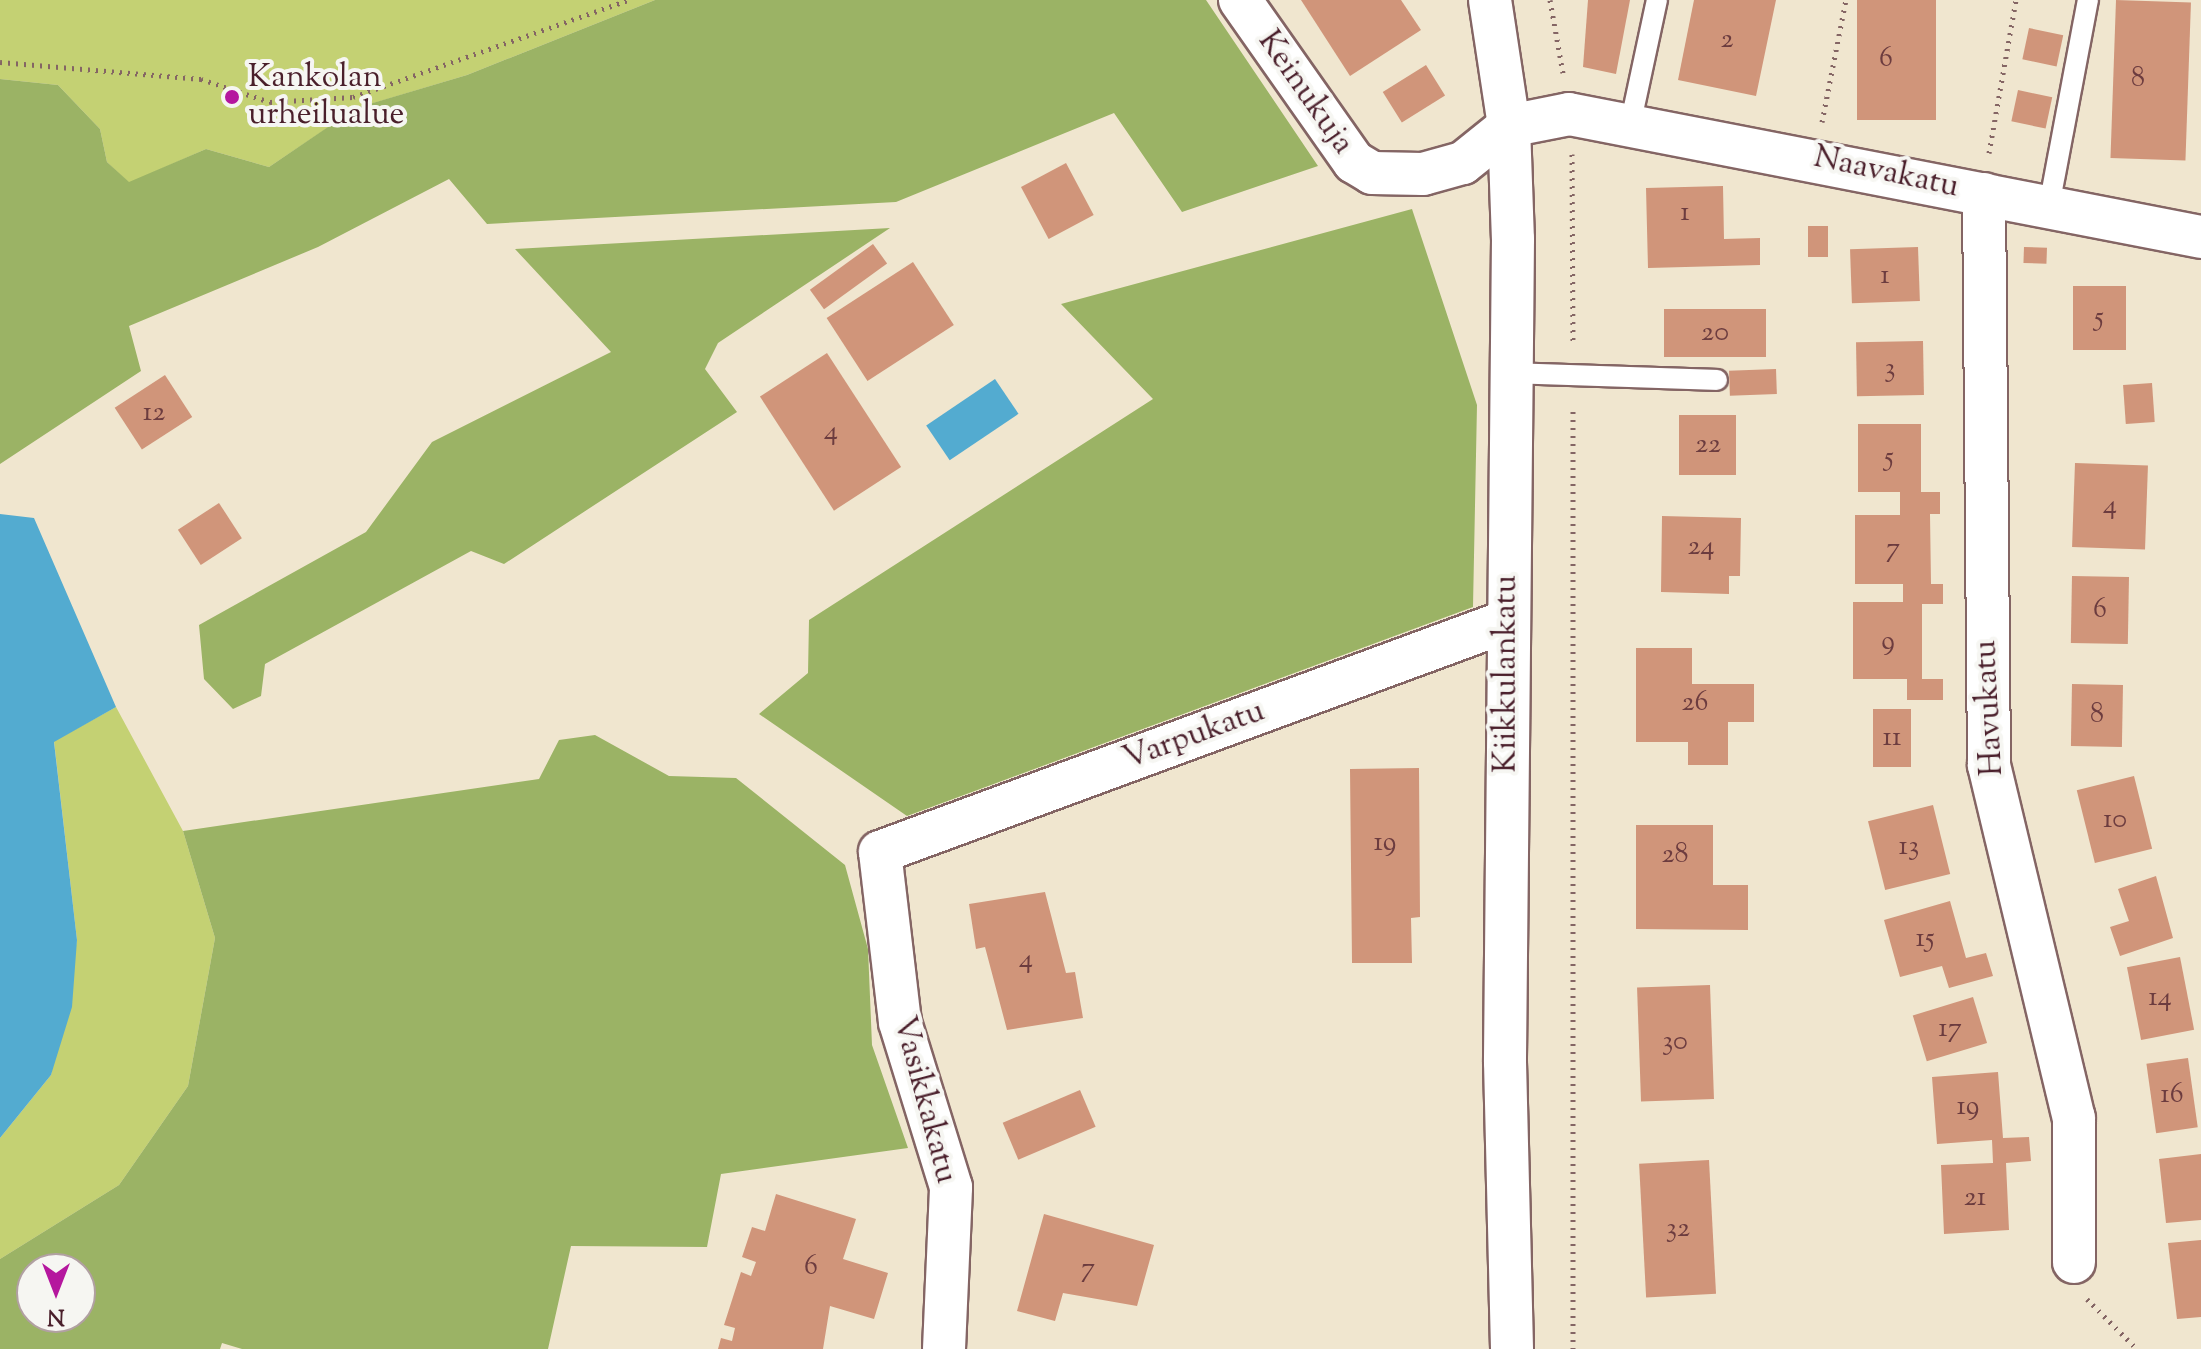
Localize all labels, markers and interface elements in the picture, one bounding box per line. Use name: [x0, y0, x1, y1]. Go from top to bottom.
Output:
house number: 2: [1720, 23, 1734, 57]
street label: Keinukuja: [1249, 24, 1361, 162]
house number: 6: [1879, 42, 1893, 76]
place label: Kankolan urheilualue: [248, 60, 404, 135]
house number: 8: [2131, 62, 2145, 96]
marker: Kankolan urheilualue: [223, 88, 241, 106]
street label: Naavakatu: [1810, 139, 1962, 207]
house number: 1: [1680, 196, 1690, 230]
house number: 1: [1880, 259, 1890, 293]
house number: 5: [2094, 301, 2104, 335]
house number: 20: [1701, 316, 1729, 350]
house number: 3: [1884, 352, 1896, 386]
house number: 12: [143, 396, 165, 430]
house number: 4: [824, 415, 838, 449]
house number: 22: [1695, 428, 1721, 462]
house number: 5: [1884, 441, 1894, 475]
house number: 4: [2103, 489, 2117, 523]
house number: 24: [1687, 530, 1715, 564]
house number: 7: [1886, 532, 1900, 566]
street label: Kiikkulankatu: [1488, 575, 1526, 773]
house number: 6: [2093, 593, 2107, 627]
house number: 9: [1881, 625, 1895, 659]
street label: Havukatu: [1967, 639, 2013, 777]
house number: 26: [1681, 686, 1709, 720]
street label: Varpukatu: [1118, 693, 1270, 779]
house number: 8: [2090, 698, 2104, 732]
house number: 11: [1882, 721, 1902, 755]
house number: 10: [2103, 803, 2127, 837]
house number: 19: [1374, 826, 1396, 860]
house number: 13: [1899, 830, 1919, 864]
house number: 28: [1661, 838, 1689, 872]
house number: 15: [1915, 922, 1935, 956]
house number: 4: [1019, 943, 1033, 977]
house number: 14: [2148, 981, 2172, 1015]
street label: Vasikkakatu: [883, 1012, 965, 1188]
house number: 17: [1938, 1012, 1962, 1046]
house number: 30: [1662, 1025, 1688, 1059]
house number: 16: [2160, 1078, 2184, 1112]
house number: 19: [1957, 1090, 1979, 1124]
house number: 21: [1964, 1181, 1986, 1215]
house number: 32: [1666, 1212, 1690, 1246]
house number: 6: [804, 1250, 818, 1284]
house number: 7: [1081, 1252, 1095, 1286]
north arrow: [16, 1253, 96, 1333]
text: N: [47, 1299, 65, 1331]

